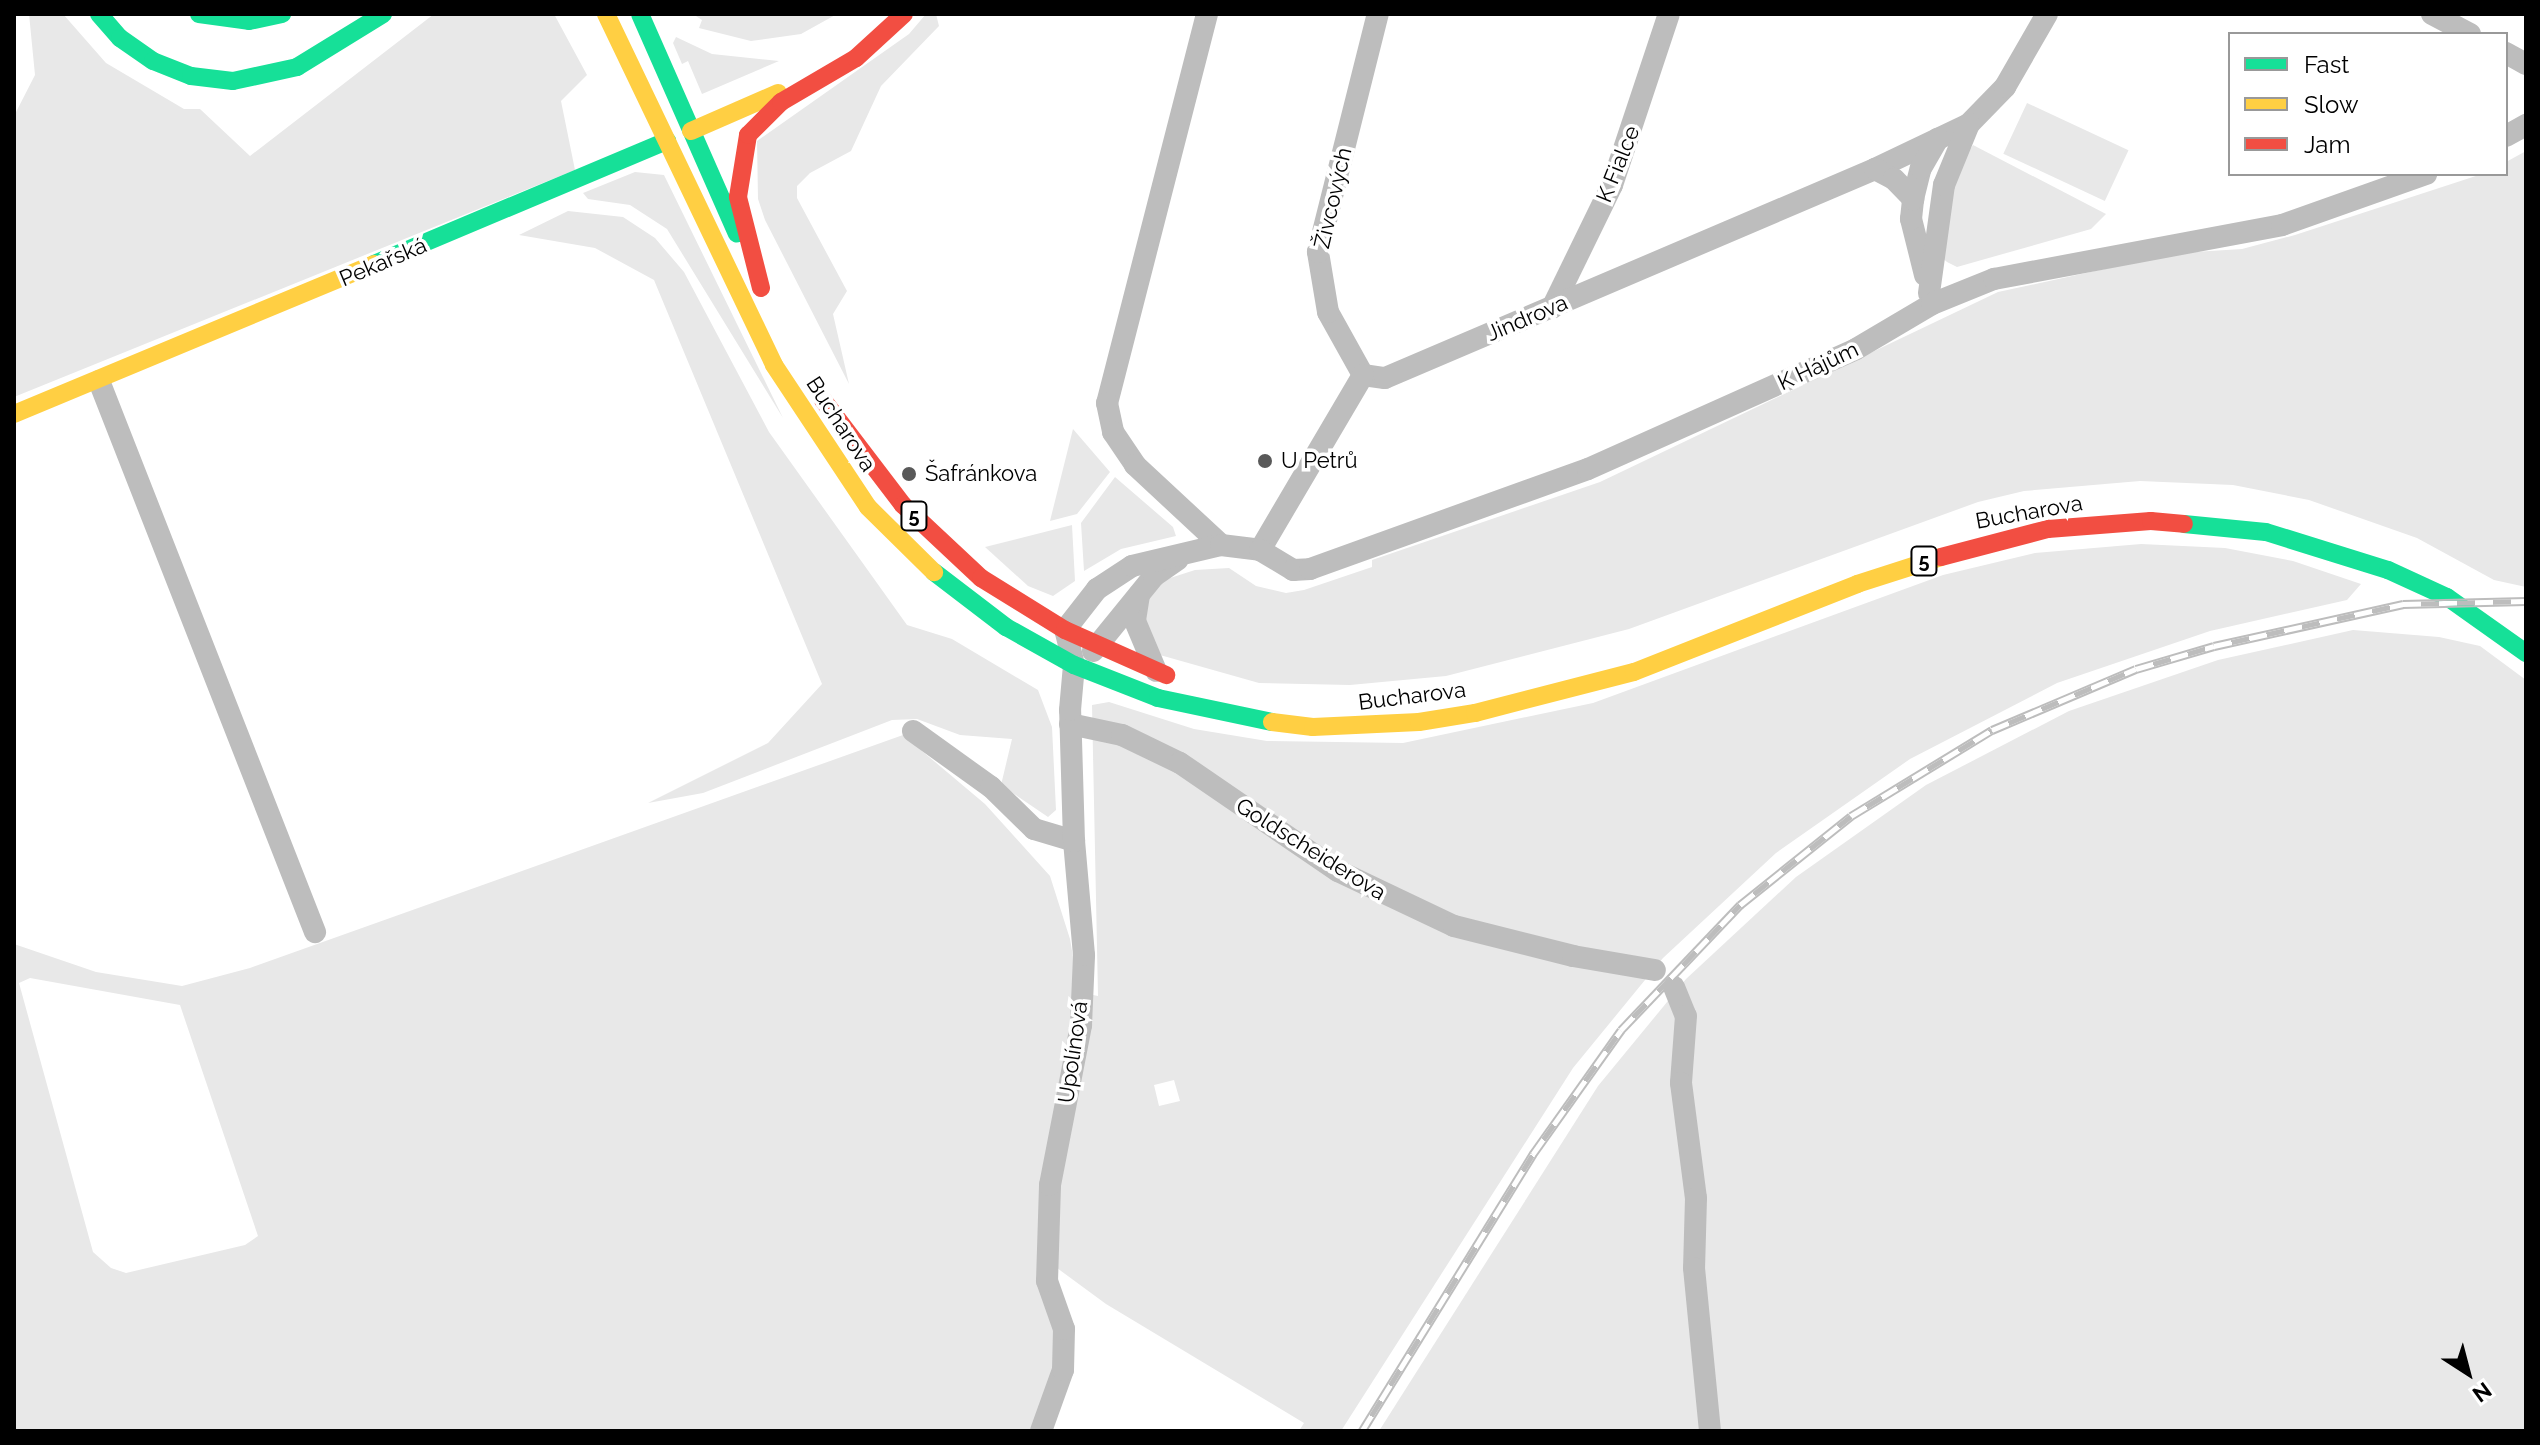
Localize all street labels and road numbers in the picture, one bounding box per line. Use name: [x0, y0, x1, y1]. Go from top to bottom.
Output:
street label: K Fialce: [1591, 122, 1645, 206]
street label: Živcových: [1309, 145, 1357, 251]
street label: Pekařská: [336, 232, 430, 292]
street label: Jindrova: [1483, 289, 1571, 347]
street label: K Hájům: [1773, 336, 1863, 396]
street label: Bucharova: [800, 371, 882, 477]
street label: Bucharova: [1973, 490, 2085, 534]
road number: 5: [900, 500, 928, 532]
road number: 5: [1910, 545, 1938, 577]
street label: Bucharova: [1357, 676, 1467, 716]
street label: Goldscheiderova: [1231, 792, 1391, 906]
street label: Upolínová: [1053, 999, 1093, 1105]

